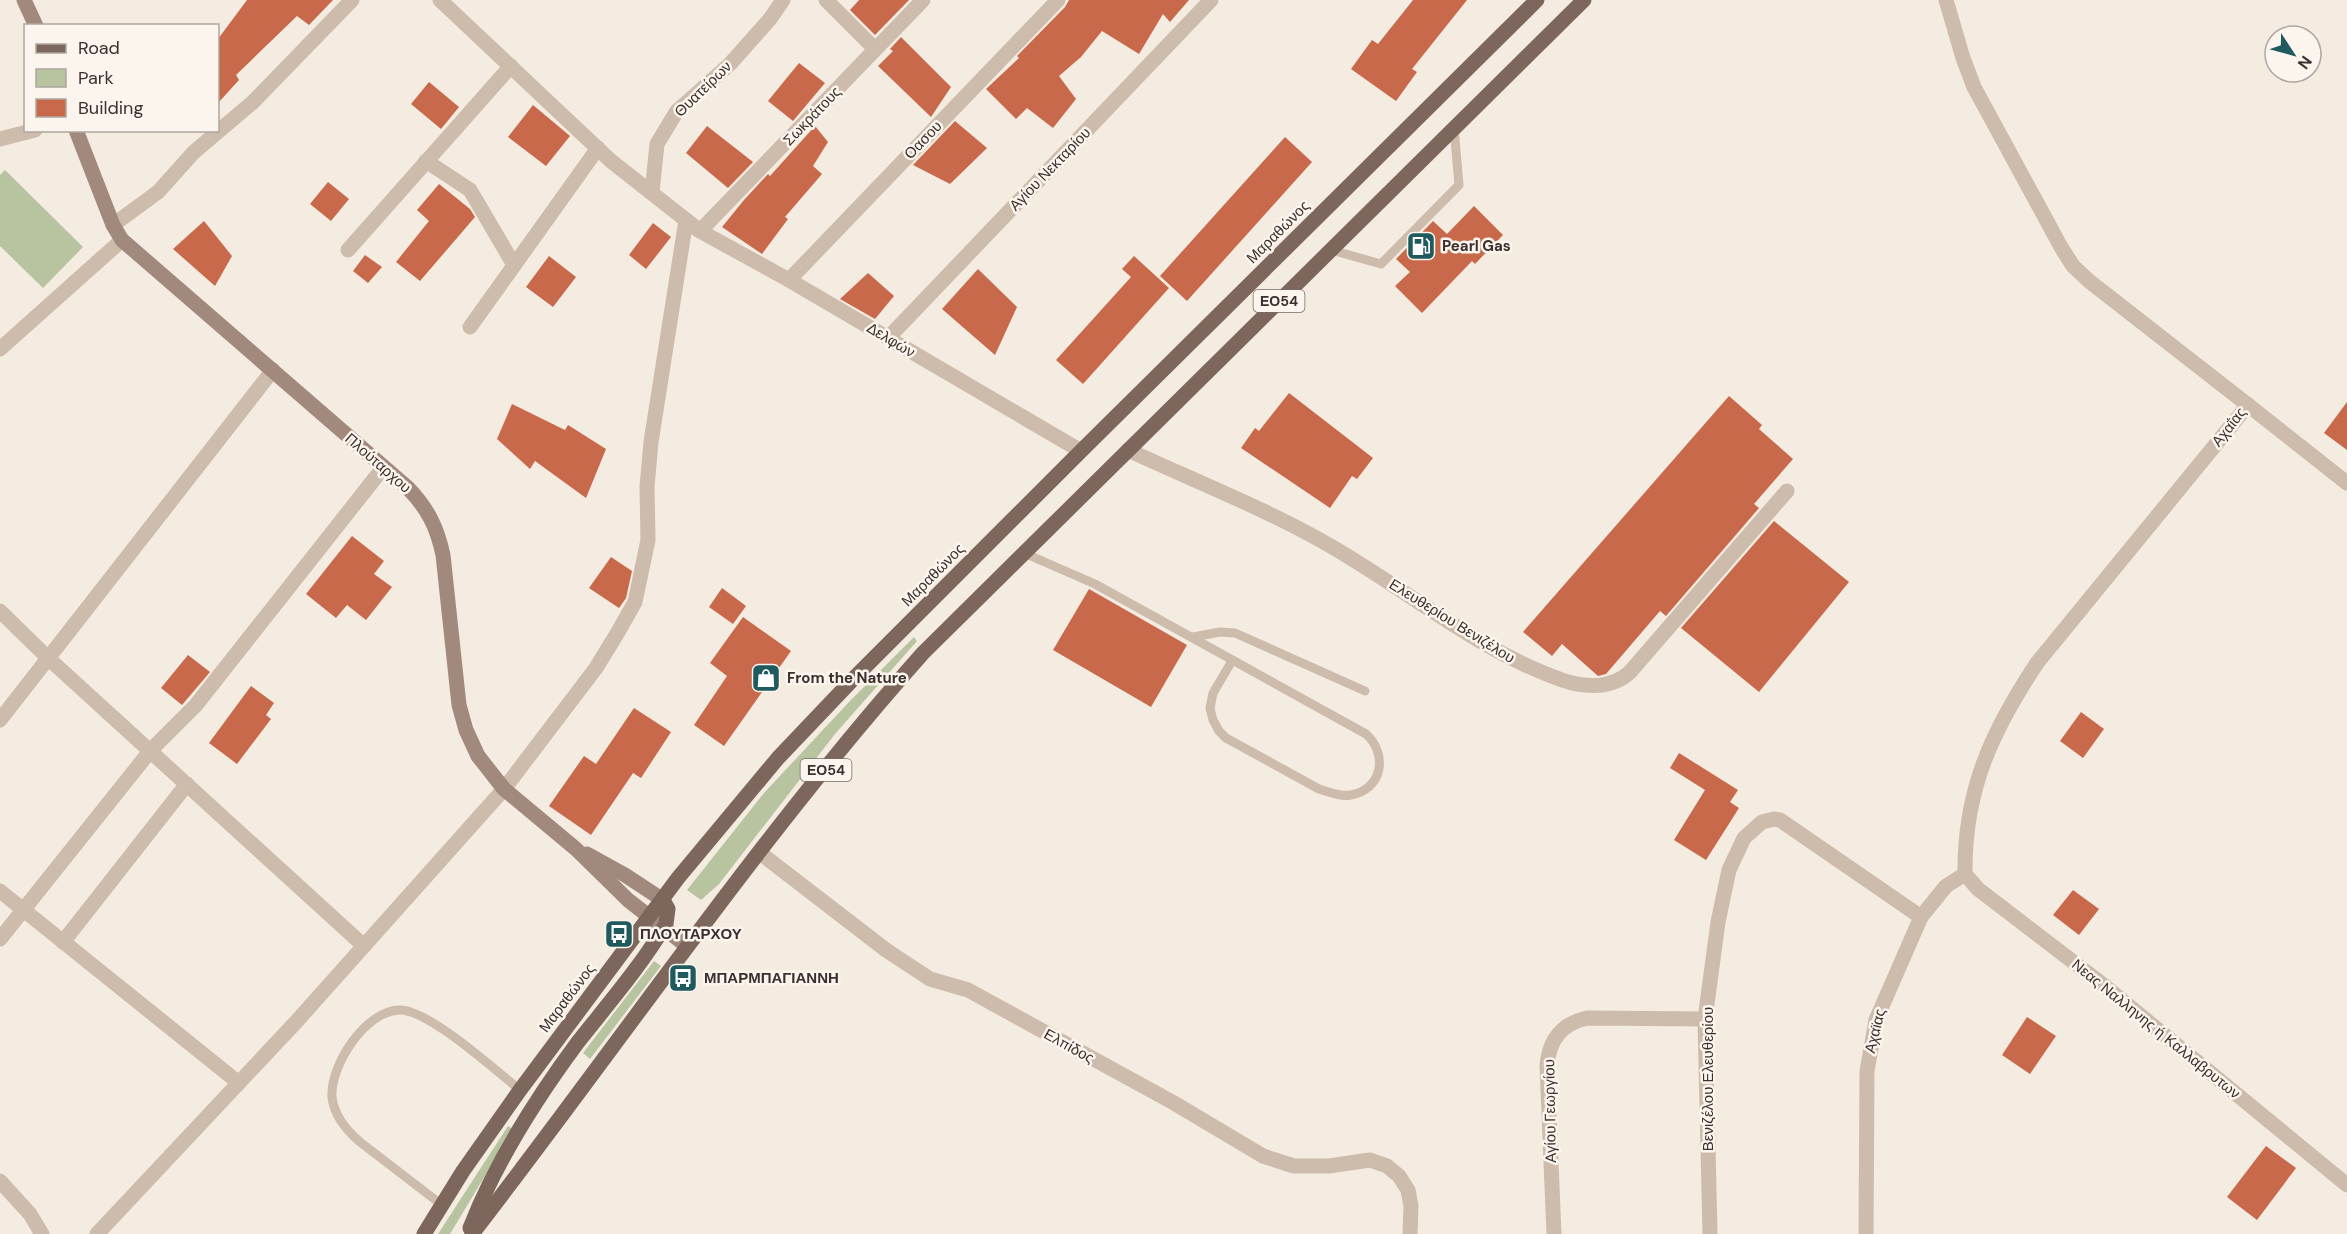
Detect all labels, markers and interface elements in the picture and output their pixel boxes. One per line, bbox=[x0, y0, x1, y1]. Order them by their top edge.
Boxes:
legend bbox=[24, 24, 219, 132]
north arrow bbox=[2263, 24, 2323, 84]
text: Road bbox=[78, 36, 120, 60]
text: N bbox=[2293, 52, 2317, 73]
street label: Θυατείρων bbox=[670, 57, 736, 121]
text: Park bbox=[78, 66, 114, 90]
street label: Σωκράτους bbox=[779, 82, 845, 150]
text: Building bbox=[78, 96, 143, 120]
street label: Οασου bbox=[900, 116, 946, 164]
street label: Αγίου Νεκταρίου bbox=[1005, 123, 1095, 215]
street label: Μαραθώνος bbox=[1242, 196, 1314, 268]
fuel station icon: Pearl Gas bbox=[1405, 230, 1437, 262]
place label: Pearl Gas bbox=[1442, 236, 1511, 256]
road number: ΕΟ54 bbox=[1254, 290, 1304, 312]
street label: Δελφών bbox=[863, 318, 919, 362]
street label: Αχαΐας bbox=[2207, 403, 2251, 451]
street label: Πλούταρχου bbox=[341, 429, 415, 497]
street label: Μαραθώνος bbox=[897, 539, 969, 611]
street label: Ελευθερίου Βενιζέλου bbox=[1385, 574, 1519, 668]
shop icon: From the Nature bbox=[750, 662, 782, 694]
place label: From the Nature bbox=[787, 668, 907, 688]
road number: ΕΟ54 bbox=[800, 759, 852, 781]
bus stop icon: ΠΛΟΥΤΑΡΧΟΥ bbox=[603, 918, 635, 950]
place label: ΠΛΟΥΤΑΡΧΟΥ bbox=[640, 924, 742, 944]
street label: Νεας Nαλληνης ή Καλλαβρυτων bbox=[2068, 955, 2244, 1103]
street label: Μαραθώνος bbox=[534, 959, 600, 1037]
bus stop icon: ΜΠΑΡΜΠΑΓΙΑΝΝΗ bbox=[667, 962, 699, 994]
place label: ΜΠΑΡΜΠΑΓΙΑΝΝΗ bbox=[704, 968, 839, 988]
street label: Βενιζέλου Ελευθερίου bbox=[1698, 1007, 1718, 1151]
street label: Αχαϊας bbox=[1860, 1007, 1890, 1055]
street label: Ελπίδος bbox=[1040, 1024, 1098, 1068]
street label: Αγίου Γεωργίου bbox=[1539, 1059, 1561, 1163]

